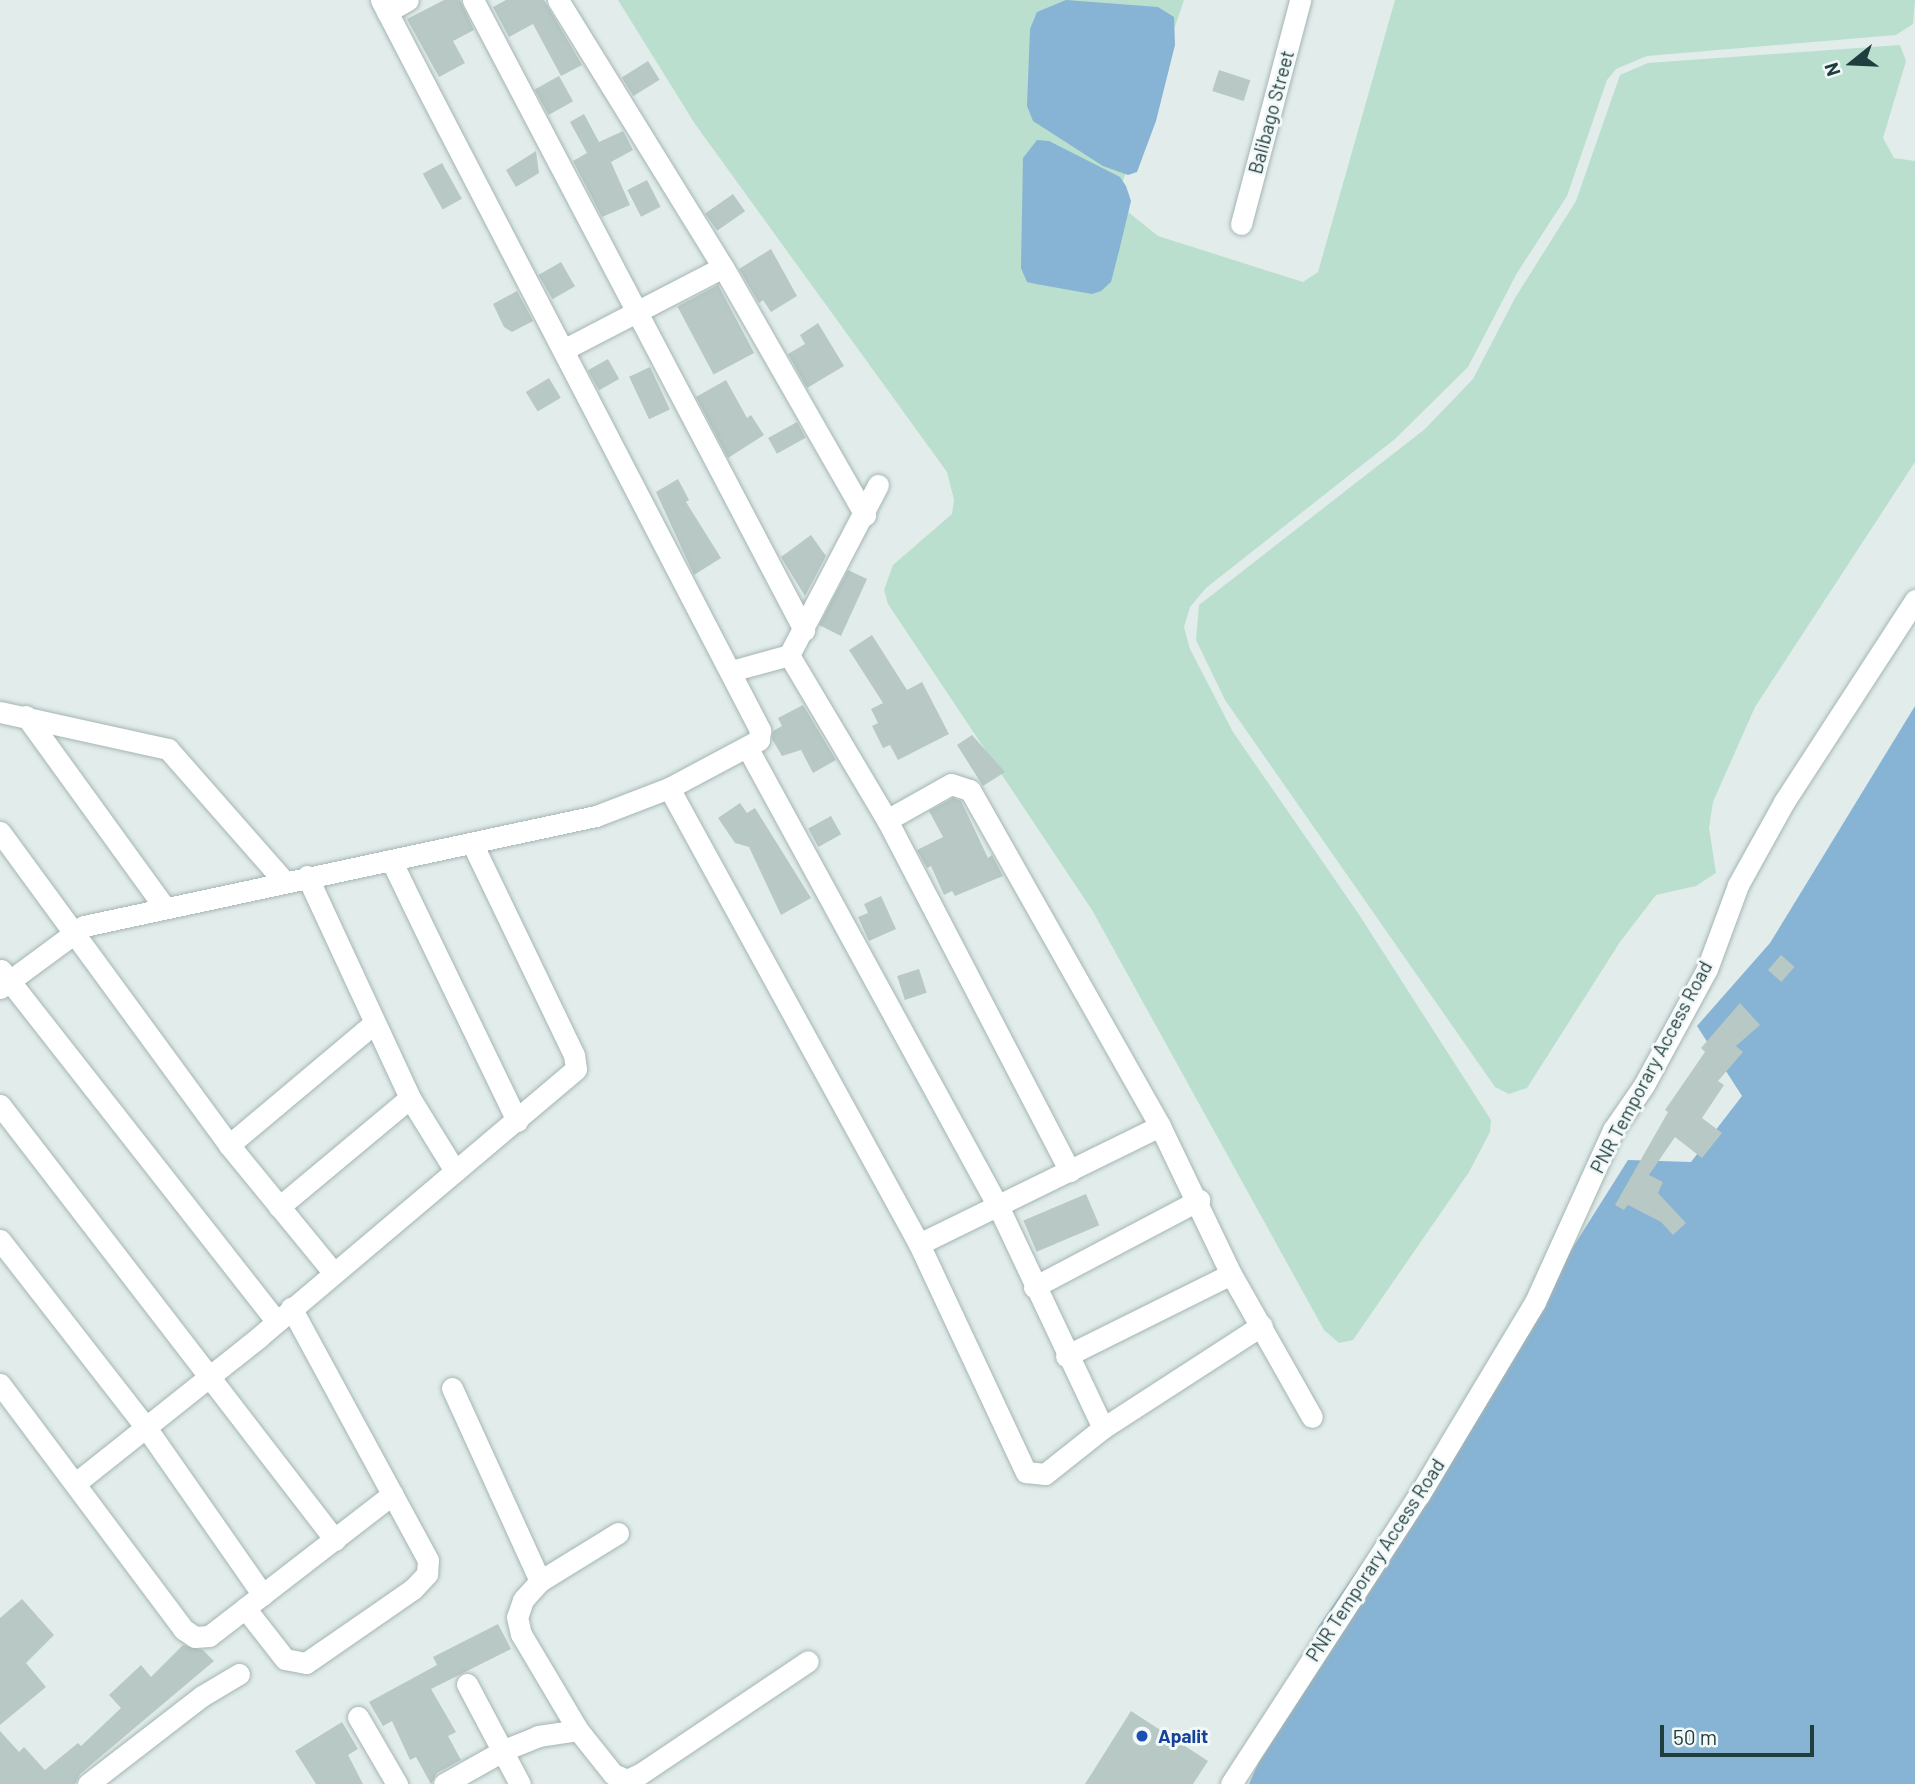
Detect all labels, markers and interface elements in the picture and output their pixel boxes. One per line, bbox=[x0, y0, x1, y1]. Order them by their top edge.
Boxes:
north arrow bbox=[1817, 28, 1887, 98]
street label: Balibago Street bbox=[1244, 48, 1298, 176]
text: N bbox=[1819, 60, 1844, 79]
street label: PNR Temporary Access Road bbox=[1585, 957, 1717, 1177]
street label: PNR Temporary Access Road bbox=[1301, 1454, 1449, 1666]
scale bar bbox=[1663, 1710, 1817, 1754]
text: 50 m bbox=[1673, 1724, 1717, 1749]
place label: Apalit bbox=[1158, 1725, 1208, 1747]
marker: Apalit bbox=[1132, 1726, 1152, 1746]

